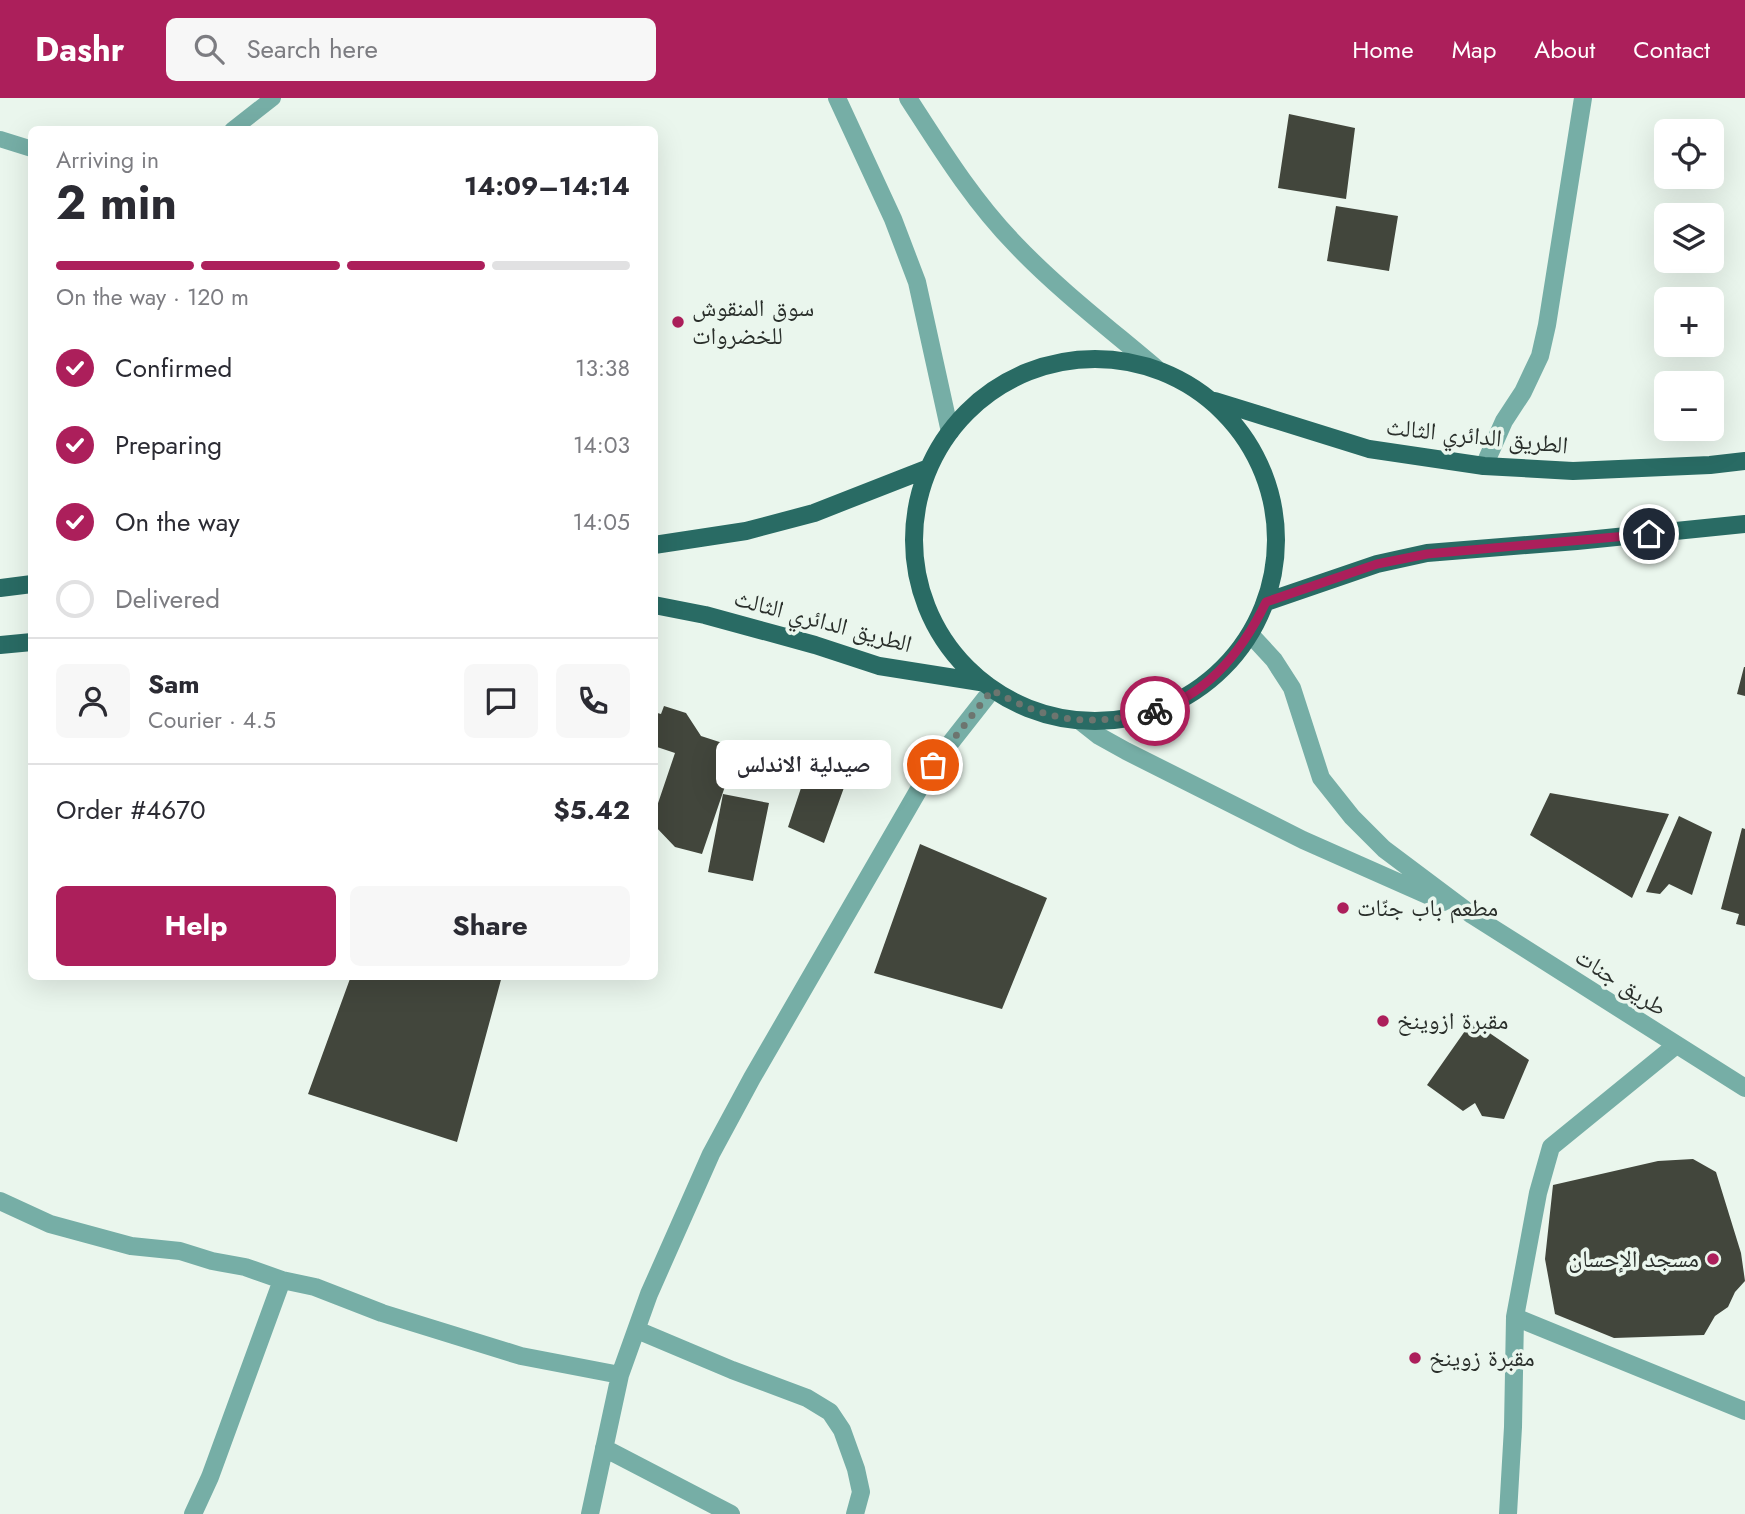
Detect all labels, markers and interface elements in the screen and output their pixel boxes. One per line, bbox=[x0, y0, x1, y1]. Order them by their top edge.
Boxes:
search box bbox=[166, 18, 656, 81]
text: Dashr bbox=[35, 26, 124, 73]
icon: search bbox=[190, 30, 228, 68]
text: Search here bbox=[246, 30, 378, 68]
text: Home bbox=[1352, 32, 1414, 67]
text: Map bbox=[1452, 32, 1496, 67]
text: About bbox=[1534, 32, 1595, 67]
text: Contact bbox=[1633, 32, 1710, 67]
map controls bbox=[1654, 119, 1724, 441]
button: locate bbox=[1654, 119, 1724, 189]
text: Arriving in bbox=[56, 143, 159, 177]
text: 14:09–14:14 bbox=[464, 167, 630, 205]
text: 2 min bbox=[56, 170, 177, 236]
button: layers bbox=[1654, 203, 1724, 273]
text: On the way · 120 m bbox=[56, 280, 249, 314]
button: + bbox=[1654, 287, 1724, 357]
place label: سوق المنقوش للخضروات bbox=[692, 290, 814, 353]
marker: سوق المنقوش للخضروات bbox=[670, 314, 686, 330]
icon: check bbox=[56, 349, 94, 387]
text: Confirmed bbox=[115, 349, 232, 387]
text: 13:38 bbox=[575, 351, 630, 385]
button: − bbox=[1654, 371, 1724, 441]
street label: الطريق الدائري الثالث bbox=[1384, 409, 1570, 465]
icon: check bbox=[56, 426, 94, 464]
text: Preparing bbox=[115, 426, 222, 464]
text: 14:03 bbox=[573, 428, 630, 462]
icon: check bbox=[56, 503, 94, 541]
text: On the way bbox=[115, 503, 240, 541]
pin bbox=[1619, 504, 1679, 564]
text: 14:05 bbox=[573, 505, 630, 539]
icon: home bbox=[1630, 515, 1668, 553]
text: Delivered bbox=[115, 580, 220, 618]
street label: الطريق الدائري الثالث bbox=[730, 580, 916, 663]
button: person bbox=[56, 664, 130, 738]
button: chat bbox=[464, 664, 538, 738]
button: phone bbox=[556, 664, 630, 738]
text: Sam bbox=[148, 665, 200, 703]
courier bbox=[1120, 676, 1190, 746]
icon: bike bbox=[1136, 692, 1174, 730]
text: Courier · 4.5 bbox=[148, 703, 276, 737]
pin bbox=[903, 735, 963, 795]
callout: صيدلية الاندلس bbox=[716, 740, 891, 790]
icon: bag bbox=[914, 746, 952, 784]
text: صيدلية الاندلس bbox=[736, 747, 871, 781]
text: Order #4670 bbox=[56, 791, 206, 829]
text: $5.42 bbox=[553, 791, 630, 829]
button: Help bbox=[56, 886, 336, 966]
button: Share bbox=[350, 886, 630, 966]
place label: مطعم باب جنّات bbox=[1357, 890, 1498, 925]
marker: مطعم باب جنّات bbox=[1335, 900, 1351, 916]
street label: طريق جنات bbox=[1568, 939, 1674, 1024]
place label: مقبرة ازوينخ bbox=[1397, 1003, 1508, 1038]
marker: مقبرة ازوينخ bbox=[1375, 1013, 1391, 1029]
place label: مسجد الإحسان bbox=[1568, 1241, 1699, 1276]
marker: مسجد الإحسان bbox=[1705, 1251, 1721, 1267]
place label: مقبرة زوينخ bbox=[1429, 1340, 1535, 1375]
marker: مقبرة زوينخ bbox=[1407, 1350, 1423, 1366]

